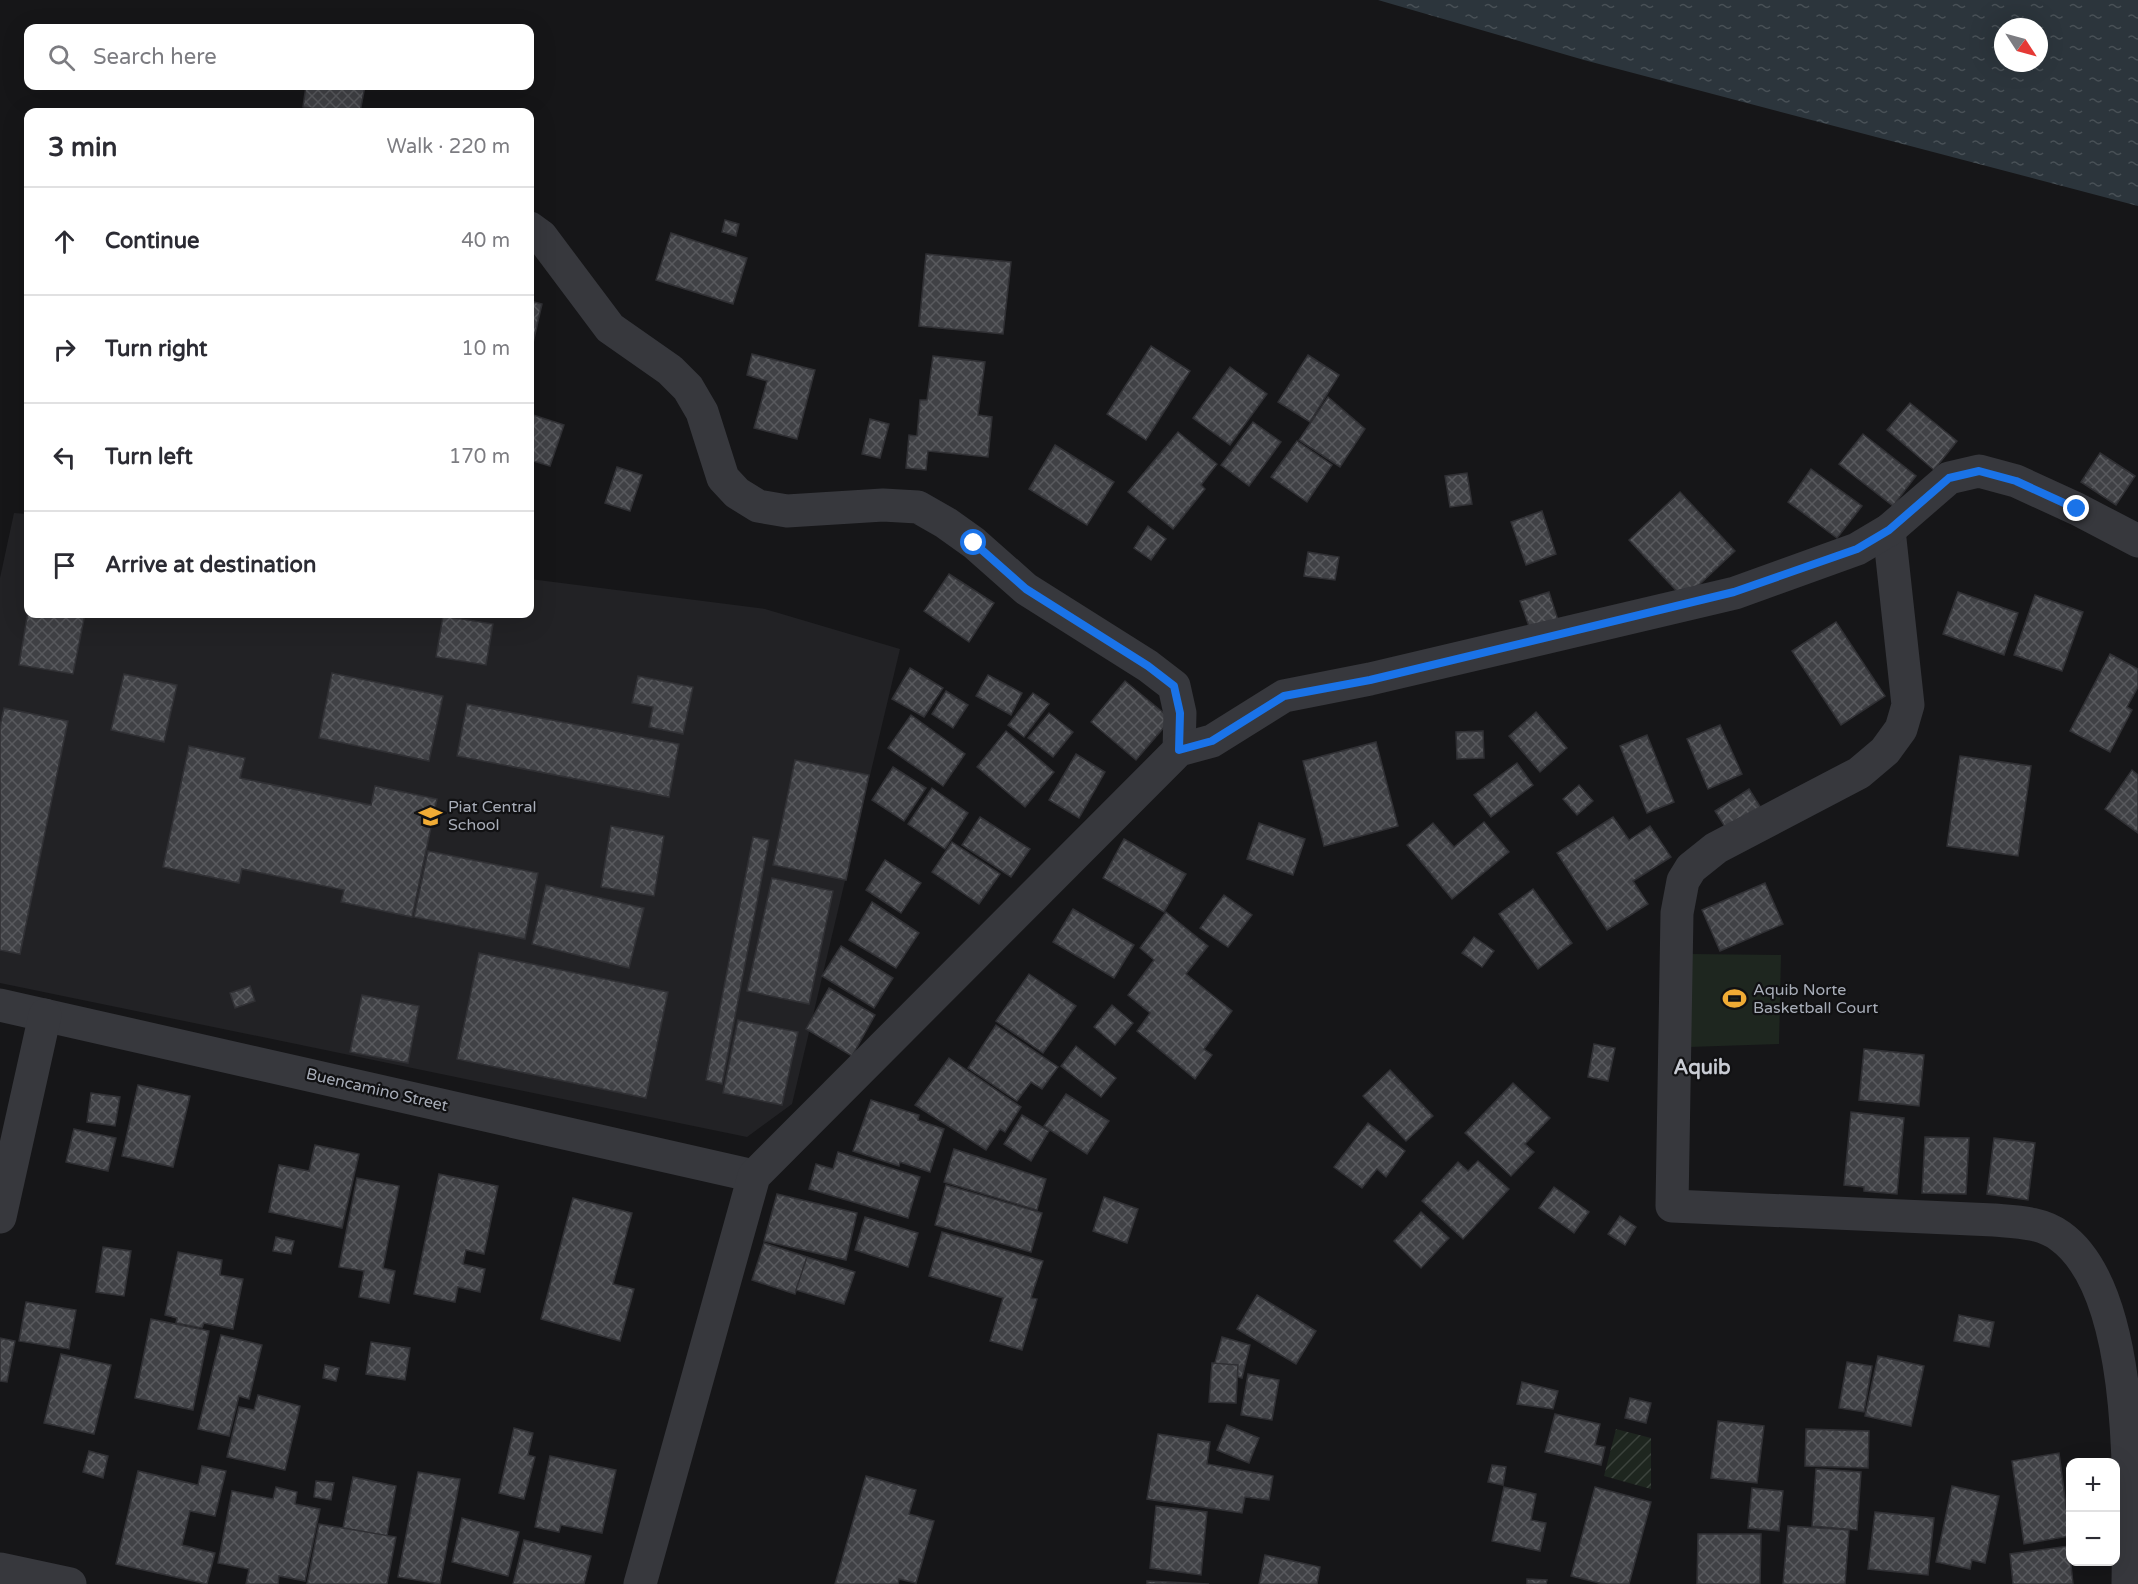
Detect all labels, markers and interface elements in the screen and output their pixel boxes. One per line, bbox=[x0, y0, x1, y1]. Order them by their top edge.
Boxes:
north arrow bbox=[1994, 18, 2048, 72]
search box bbox=[24, 24, 534, 90]
icon: search bbox=[45, 41, 78, 74]
text: Search here bbox=[93, 44, 217, 70]
text: 3 min bbox=[48, 132, 117, 163]
text: Walk · 220 m bbox=[387, 135, 510, 159]
icon: ahead bbox=[48, 225, 81, 258]
text: Continue bbox=[105, 228, 200, 254]
text: 40 m bbox=[461, 229, 510, 253]
icon: right bbox=[48, 333, 81, 366]
text: Turn right bbox=[105, 336, 207, 362]
text: 10 m bbox=[461, 337, 510, 361]
icon: left bbox=[48, 441, 81, 474]
text: Turn left bbox=[105, 444, 193, 470]
text: 170 m bbox=[449, 445, 510, 469]
route end bbox=[2063, 495, 2089, 521]
route start bbox=[960, 529, 986, 555]
icon: arrive bbox=[48, 549, 81, 582]
text: Arrive at destination bbox=[105, 552, 316, 578]
place label: Piat Central School bbox=[448, 797, 536, 835]
school or university icon: Piat Central School bbox=[417, 803, 443, 829]
place label: Aquib Norte Basketball Court bbox=[1753, 980, 1878, 1018]
sports icon: Aquib Norte Basketball Court bbox=[1722, 986, 1748, 1012]
district label: Aquib bbox=[1673, 1056, 1731, 1080]
street label: Buencamino Street bbox=[304, 1064, 450, 1116]
map controls bbox=[2066, 1458, 2120, 1566]
button: + bbox=[2066, 1458, 2120, 1512]
button: − bbox=[2066, 1512, 2120, 1566]

